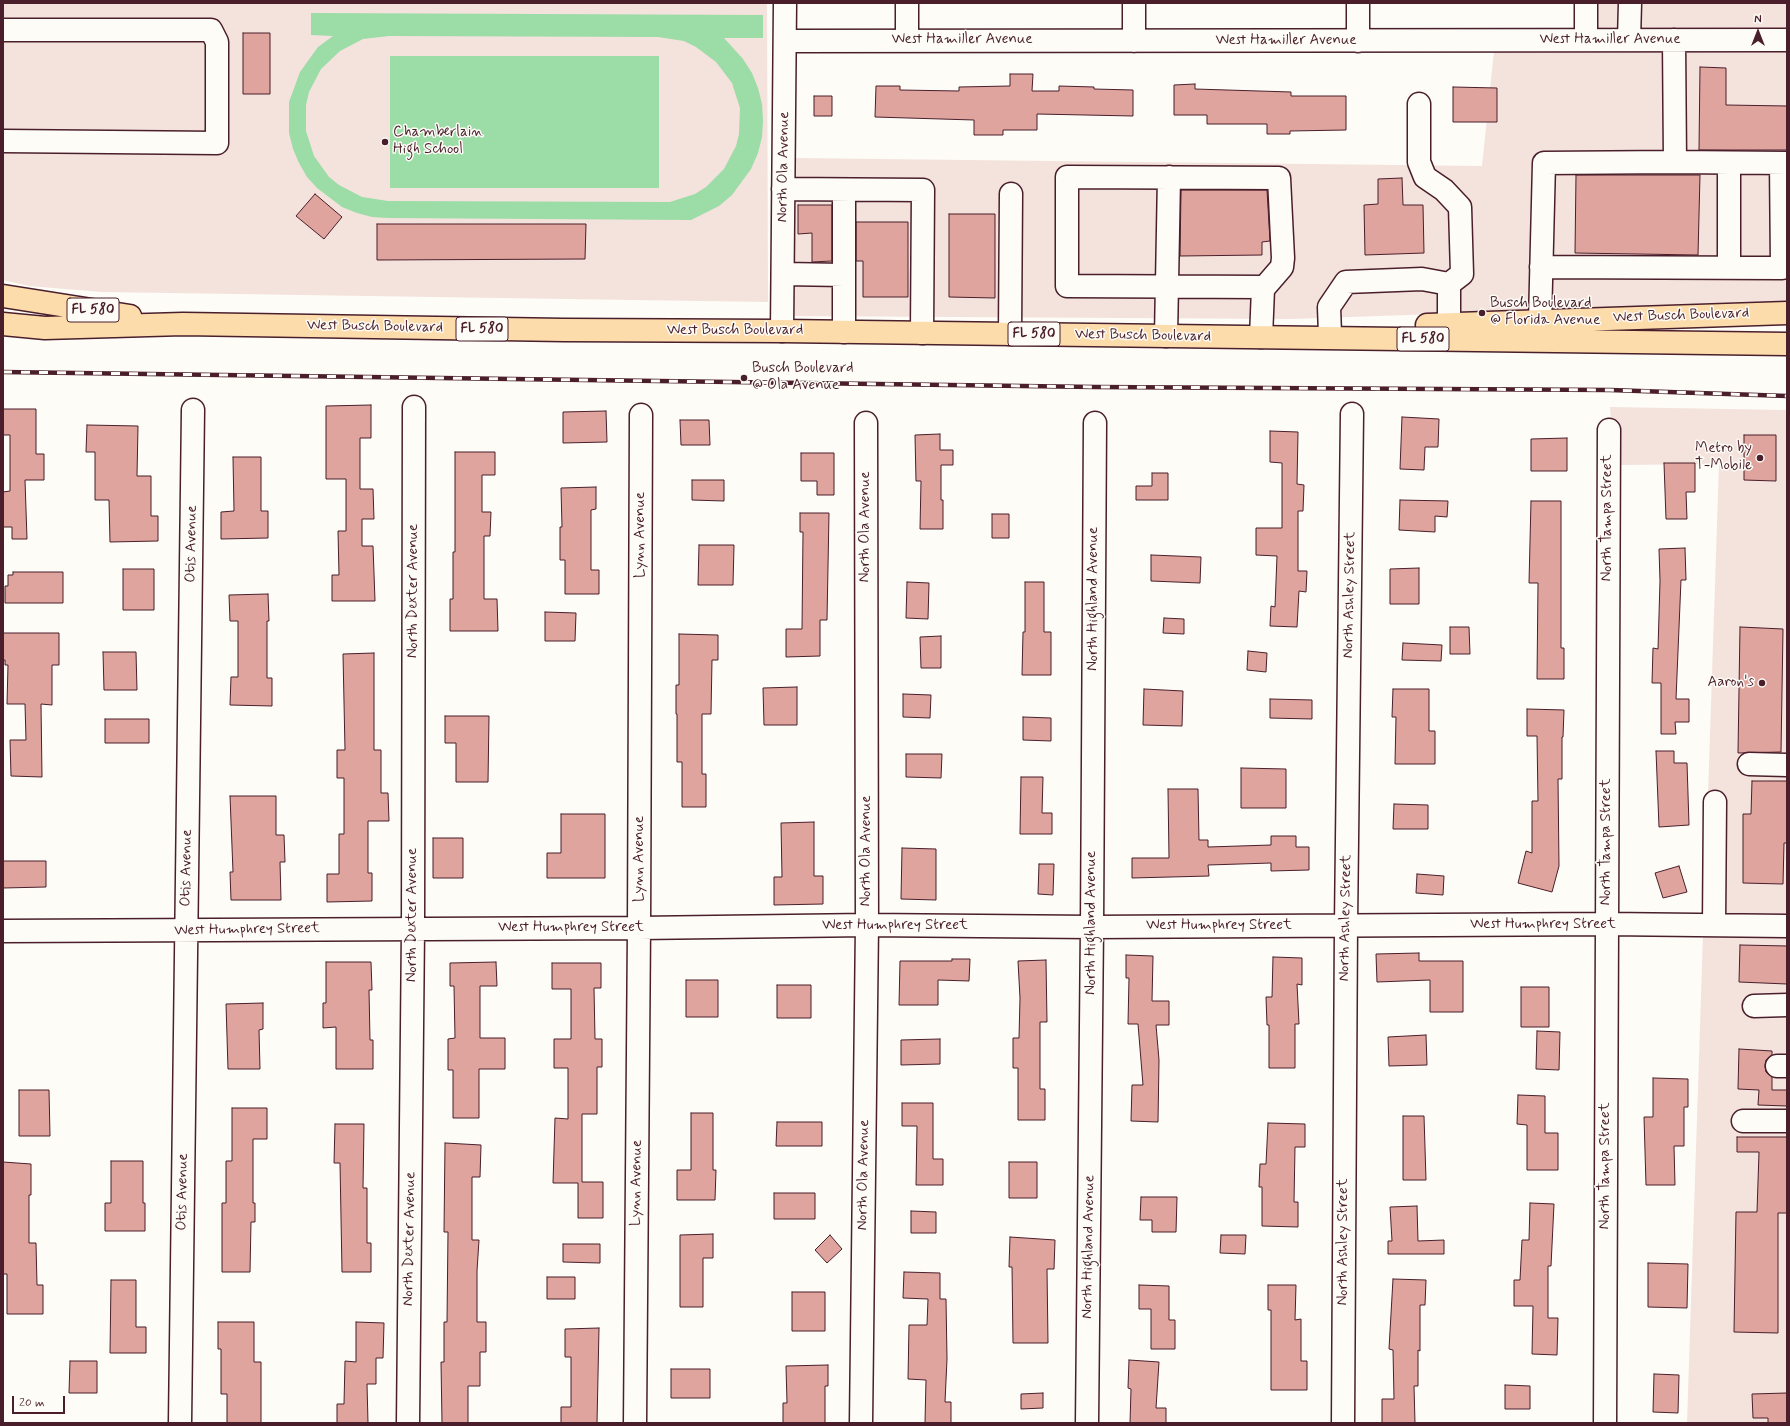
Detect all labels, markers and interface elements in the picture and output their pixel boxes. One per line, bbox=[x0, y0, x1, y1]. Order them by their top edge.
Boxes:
north arrow bbox=[1738, 12, 1778, 52]
text: N bbox=[1754, 13, 1762, 27]
street label: West Hamiller Avenue bbox=[891, 31, 1033, 49]
street label: West Hamiller Avenue bbox=[1539, 31, 1681, 49]
street label: West Hamiller Avenue bbox=[1215, 32, 1357, 50]
street label: North Ola Avenue bbox=[774, 111, 794, 223]
place label: Chamberlain High School bbox=[393, 124, 483, 159]
marker: Chamberlain High School bbox=[380, 137, 390, 147]
place label: Busch Boulevard @ Florida Avenue bbox=[1490, 295, 1600, 330]
road number: FL 580 bbox=[67, 298, 119, 322]
street label: West Busch Boulevard bbox=[1613, 305, 1749, 327]
marker: Busch Boulevard @ Florida Avenue bbox=[1477, 308, 1487, 318]
street label: West Busch Boulevard bbox=[307, 317, 443, 337]
road number: FL 580 bbox=[456, 317, 508, 341]
street label: West Busch Boulevard bbox=[667, 322, 803, 340]
road number: FL 580 bbox=[1008, 322, 1060, 346]
street label: West Busch Boulevard bbox=[1075, 326, 1211, 346]
road number: FL 580 bbox=[1397, 327, 1449, 351]
place label: Busch Boulevard @ Ola Avenue bbox=[752, 360, 854, 395]
marker: Busch Boulevard @ Ola Avenue bbox=[739, 373, 749, 383]
place label: Metro by T-Mobile bbox=[1695, 440, 1752, 475]
marker: Metro by T-Mobile bbox=[1755, 453, 1765, 463]
street label: North Tampa Street bbox=[1599, 454, 1617, 582]
street label: North Ola Avenue bbox=[857, 471, 875, 583]
street label: Lynn Avenue bbox=[632, 492, 650, 578]
street label: Otis Avenue bbox=[182, 505, 202, 583]
street label: North Dexter Avenue bbox=[405, 524, 423, 658]
street label: North Highland Avenue bbox=[1085, 527, 1103, 671]
street label: North Ashley Street bbox=[1340, 531, 1360, 659]
place label: Aaron's bbox=[1707, 674, 1754, 692]
marker: Aaron's bbox=[1757, 678, 1767, 688]
street label: North Tampa Street bbox=[1598, 778, 1616, 906]
street label: North Ola Avenue bbox=[858, 795, 876, 907]
street label: Lynn Avenue bbox=[631, 816, 649, 902]
street label: Otis Avenue bbox=[177, 829, 197, 907]
street label: North Dexter Avenue bbox=[404, 848, 422, 982]
street label: North Highland Avenue bbox=[1083, 851, 1101, 995]
street label: North Ashley Street bbox=[1336, 854, 1356, 982]
street label: West Humphrey Street bbox=[1470, 916, 1616, 934]
street label: West Humphrey Street bbox=[822, 917, 968, 935]
street label: West Humphrey Street bbox=[1146, 917, 1292, 935]
street label: West Humphrey Street bbox=[498, 919, 644, 937]
street label: West Humphrey Street bbox=[174, 920, 320, 940]
street label: North Tampa Street bbox=[1597, 1102, 1615, 1230]
street label: North Ola Avenue bbox=[854, 1119, 874, 1231]
street label: Lynn Avenue bbox=[627, 1140, 647, 1226]
street label: Otis Avenue bbox=[173, 1153, 193, 1231]
street label: North Dexter Avenue bbox=[400, 1172, 420, 1306]
street label: North Highland Avenue bbox=[1079, 1175, 1099, 1319]
street label: North Ashley Street bbox=[1335, 1179, 1353, 1305]
scale bar bbox=[14, 1388, 67, 1414]
text: 20 m bbox=[19, 1395, 45, 1411]

